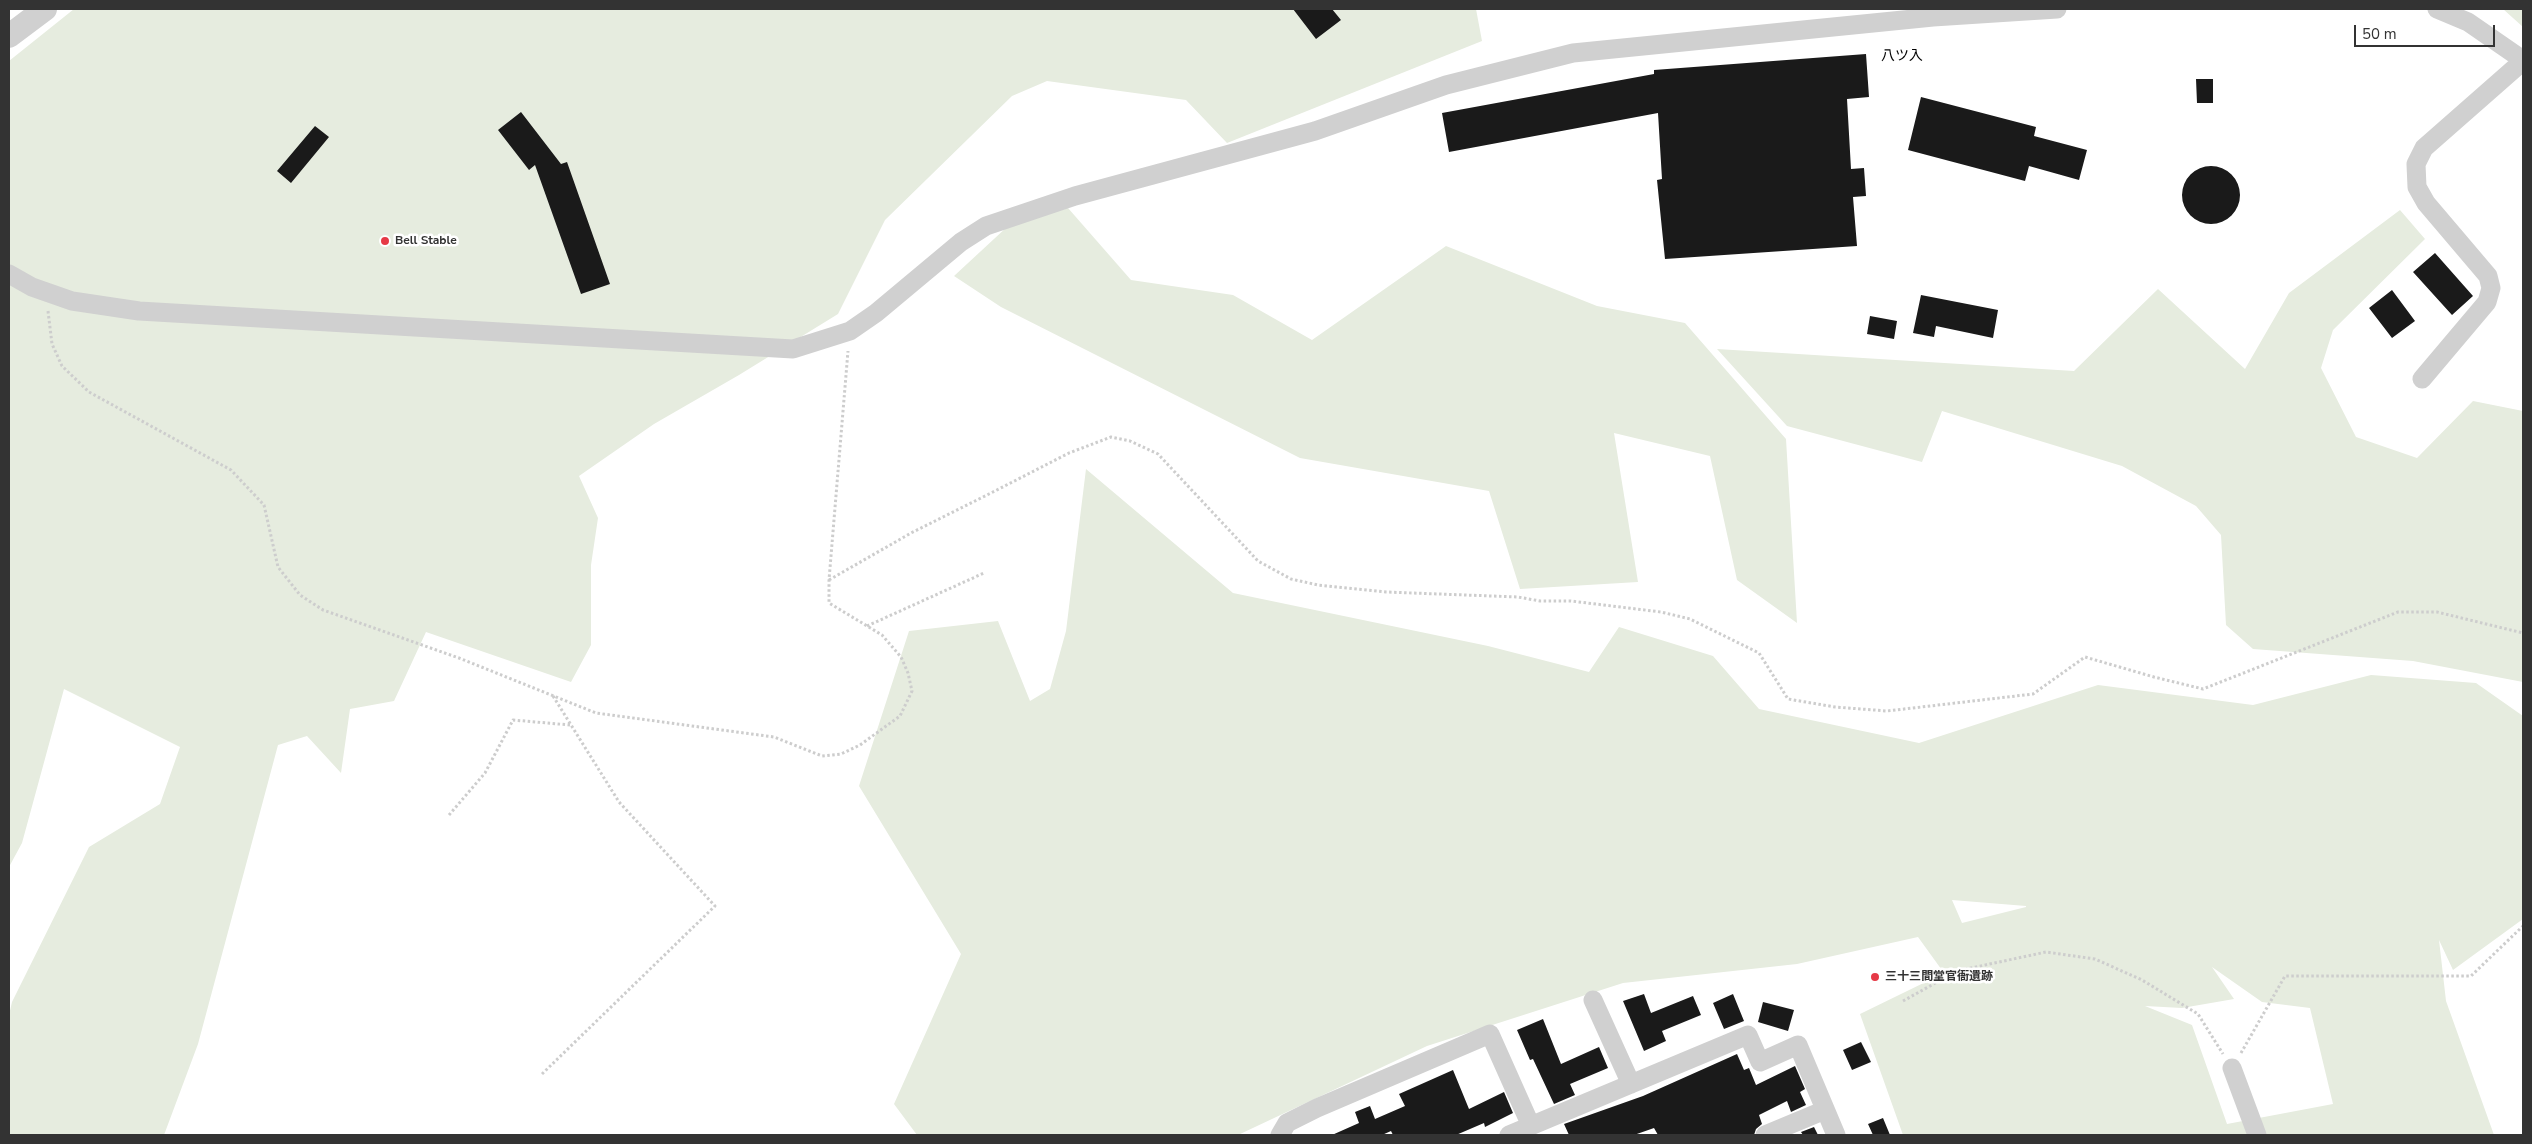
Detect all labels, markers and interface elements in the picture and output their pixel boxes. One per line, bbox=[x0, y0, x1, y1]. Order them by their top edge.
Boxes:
scale bar bbox=[2357, 15, 2498, 47]
text: 50 m bbox=[2362, 24, 2397, 44]
district label: 八ツ入 bbox=[1881, 49, 1923, 65]
place label: Bell Stable bbox=[395, 234, 457, 248]
marker: Bell Stable bbox=[379, 235, 391, 247]
place label: 三十三間堂官衙遺跡 bbox=[1885, 970, 1993, 984]
marker: 三十三間堂官衙遺跡 bbox=[1869, 971, 1881, 983]

